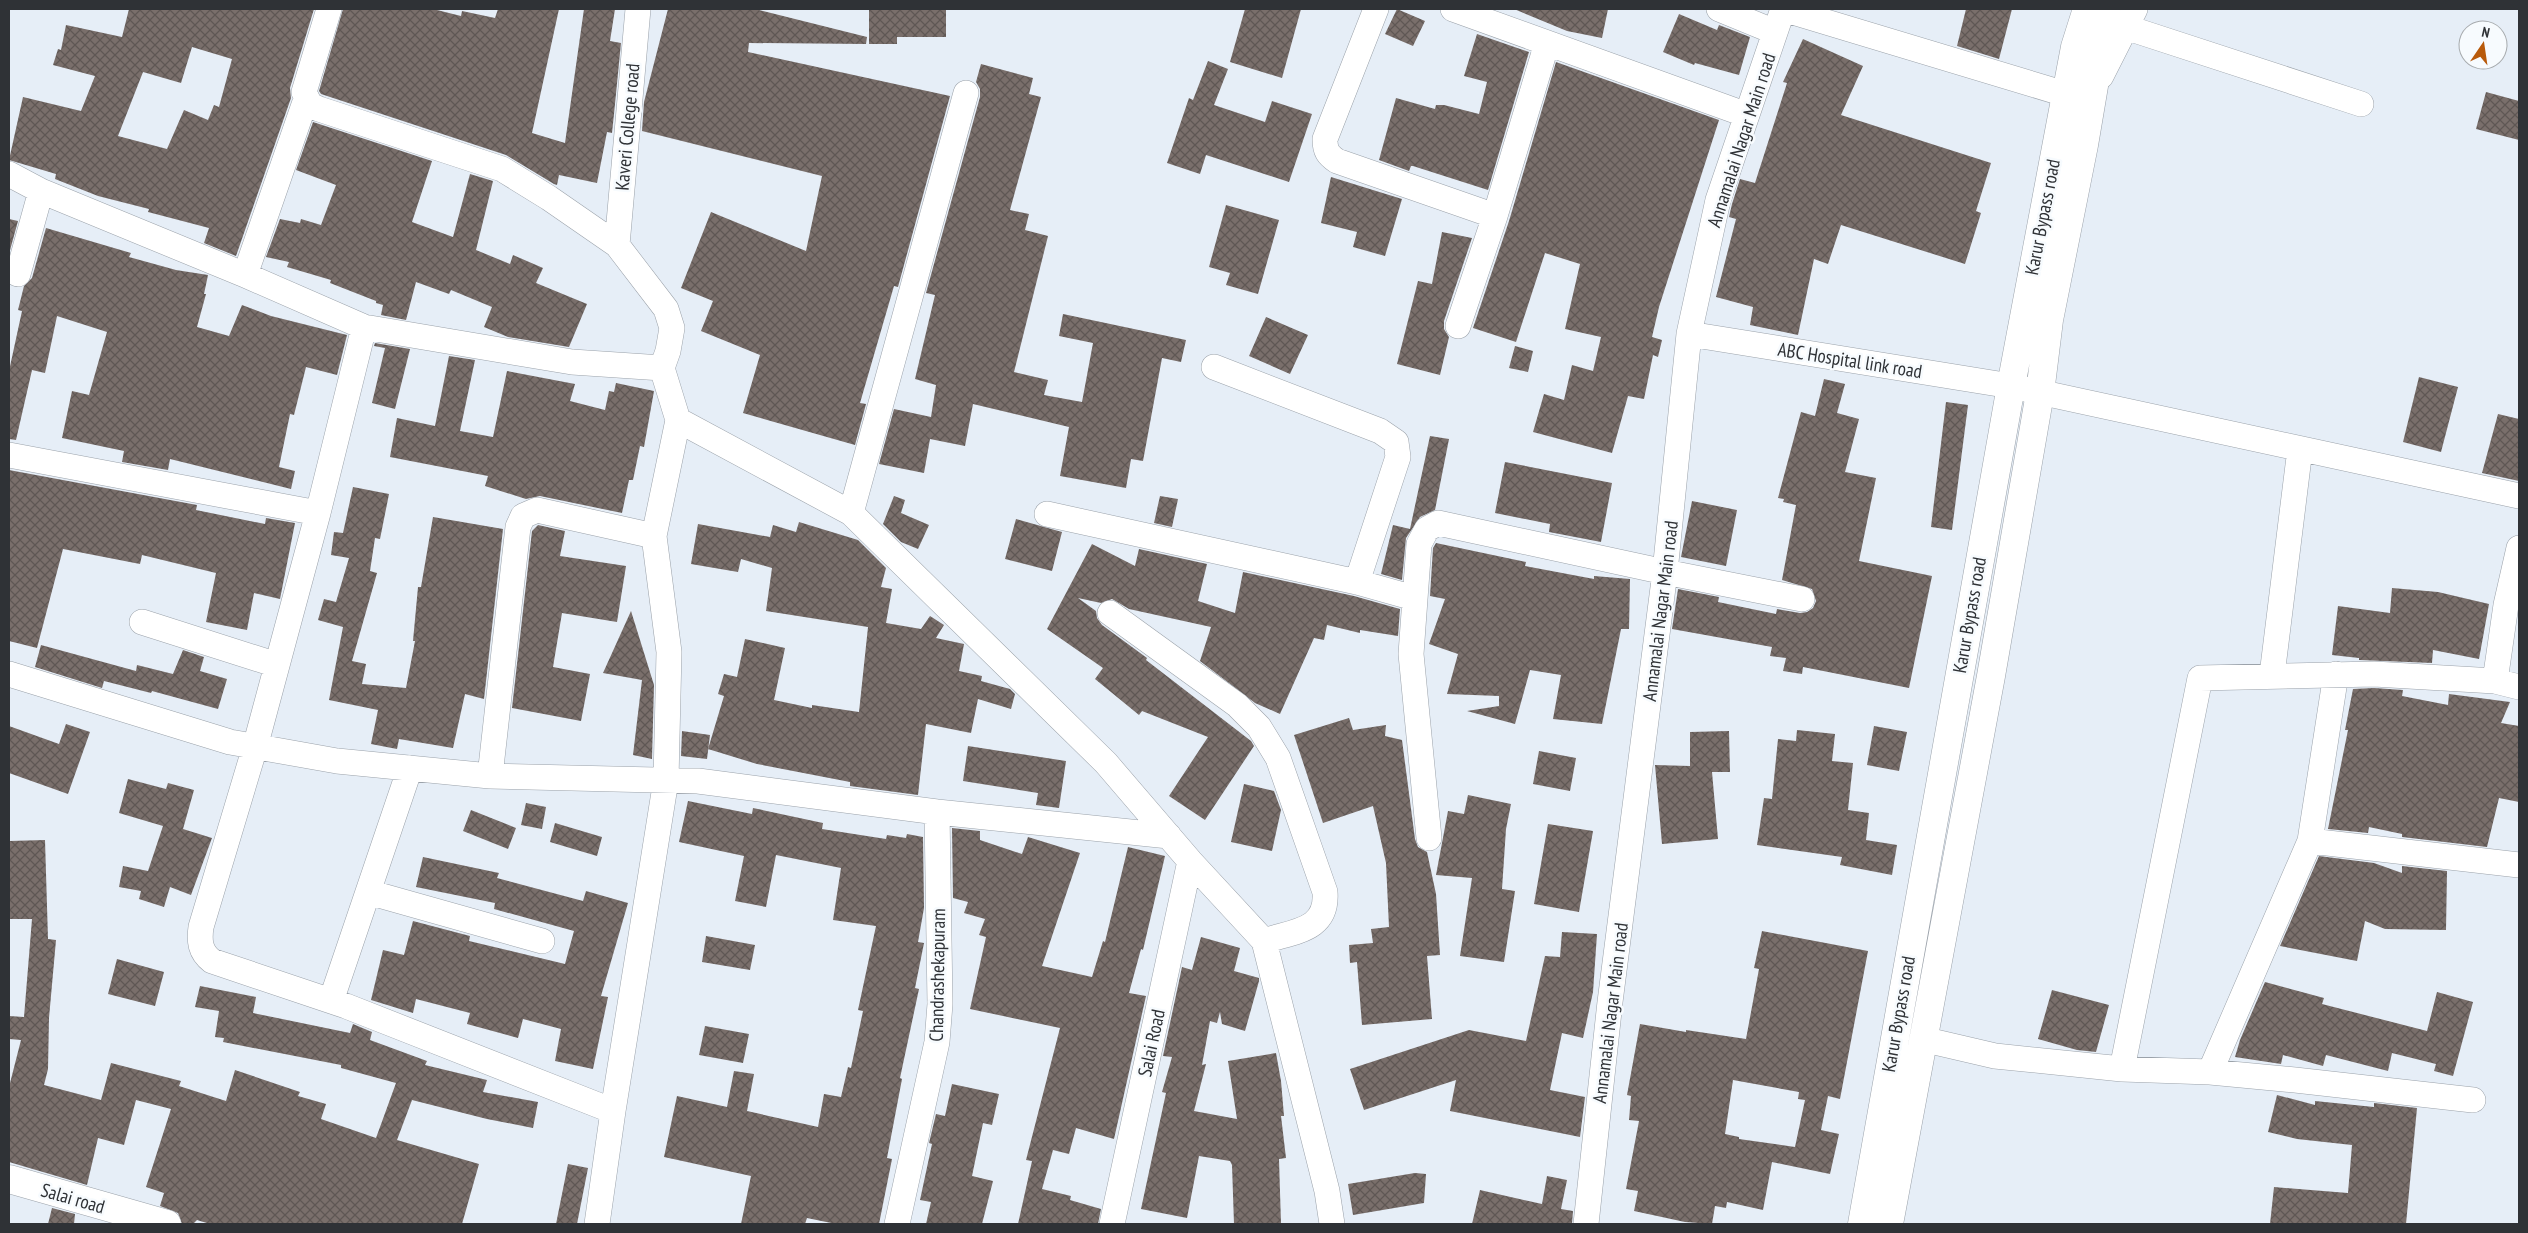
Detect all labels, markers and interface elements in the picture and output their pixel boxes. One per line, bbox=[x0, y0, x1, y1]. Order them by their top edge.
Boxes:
north arrow bbox=[2458, 20, 2508, 70]
text: N bbox=[2480, 23, 2492, 42]
street label: Annamalai Nagar Main road bbox=[1702, 50, 1780, 230]
street label: Kaveri College road bbox=[609, 62, 645, 192]
street label: Karur Bypass road bbox=[2019, 157, 2065, 277]
street label: ABC Hospital link road bbox=[1776, 337, 1924, 383]
street label: Annamalai Nagar Main road bbox=[1637, 519, 1683, 703]
street label: Karur Bypass road bbox=[1947, 555, 1991, 675]
street label: Chandrashekapuram bbox=[924, 908, 950, 1042]
street label: Annamalai Nagar Main road bbox=[1587, 921, 1633, 1105]
street label: Karur Bypass road bbox=[1876, 954, 1920, 1074]
street label: Salai Road bbox=[1132, 1007, 1170, 1079]
street label: Salai road bbox=[38, 1177, 108, 1219]

